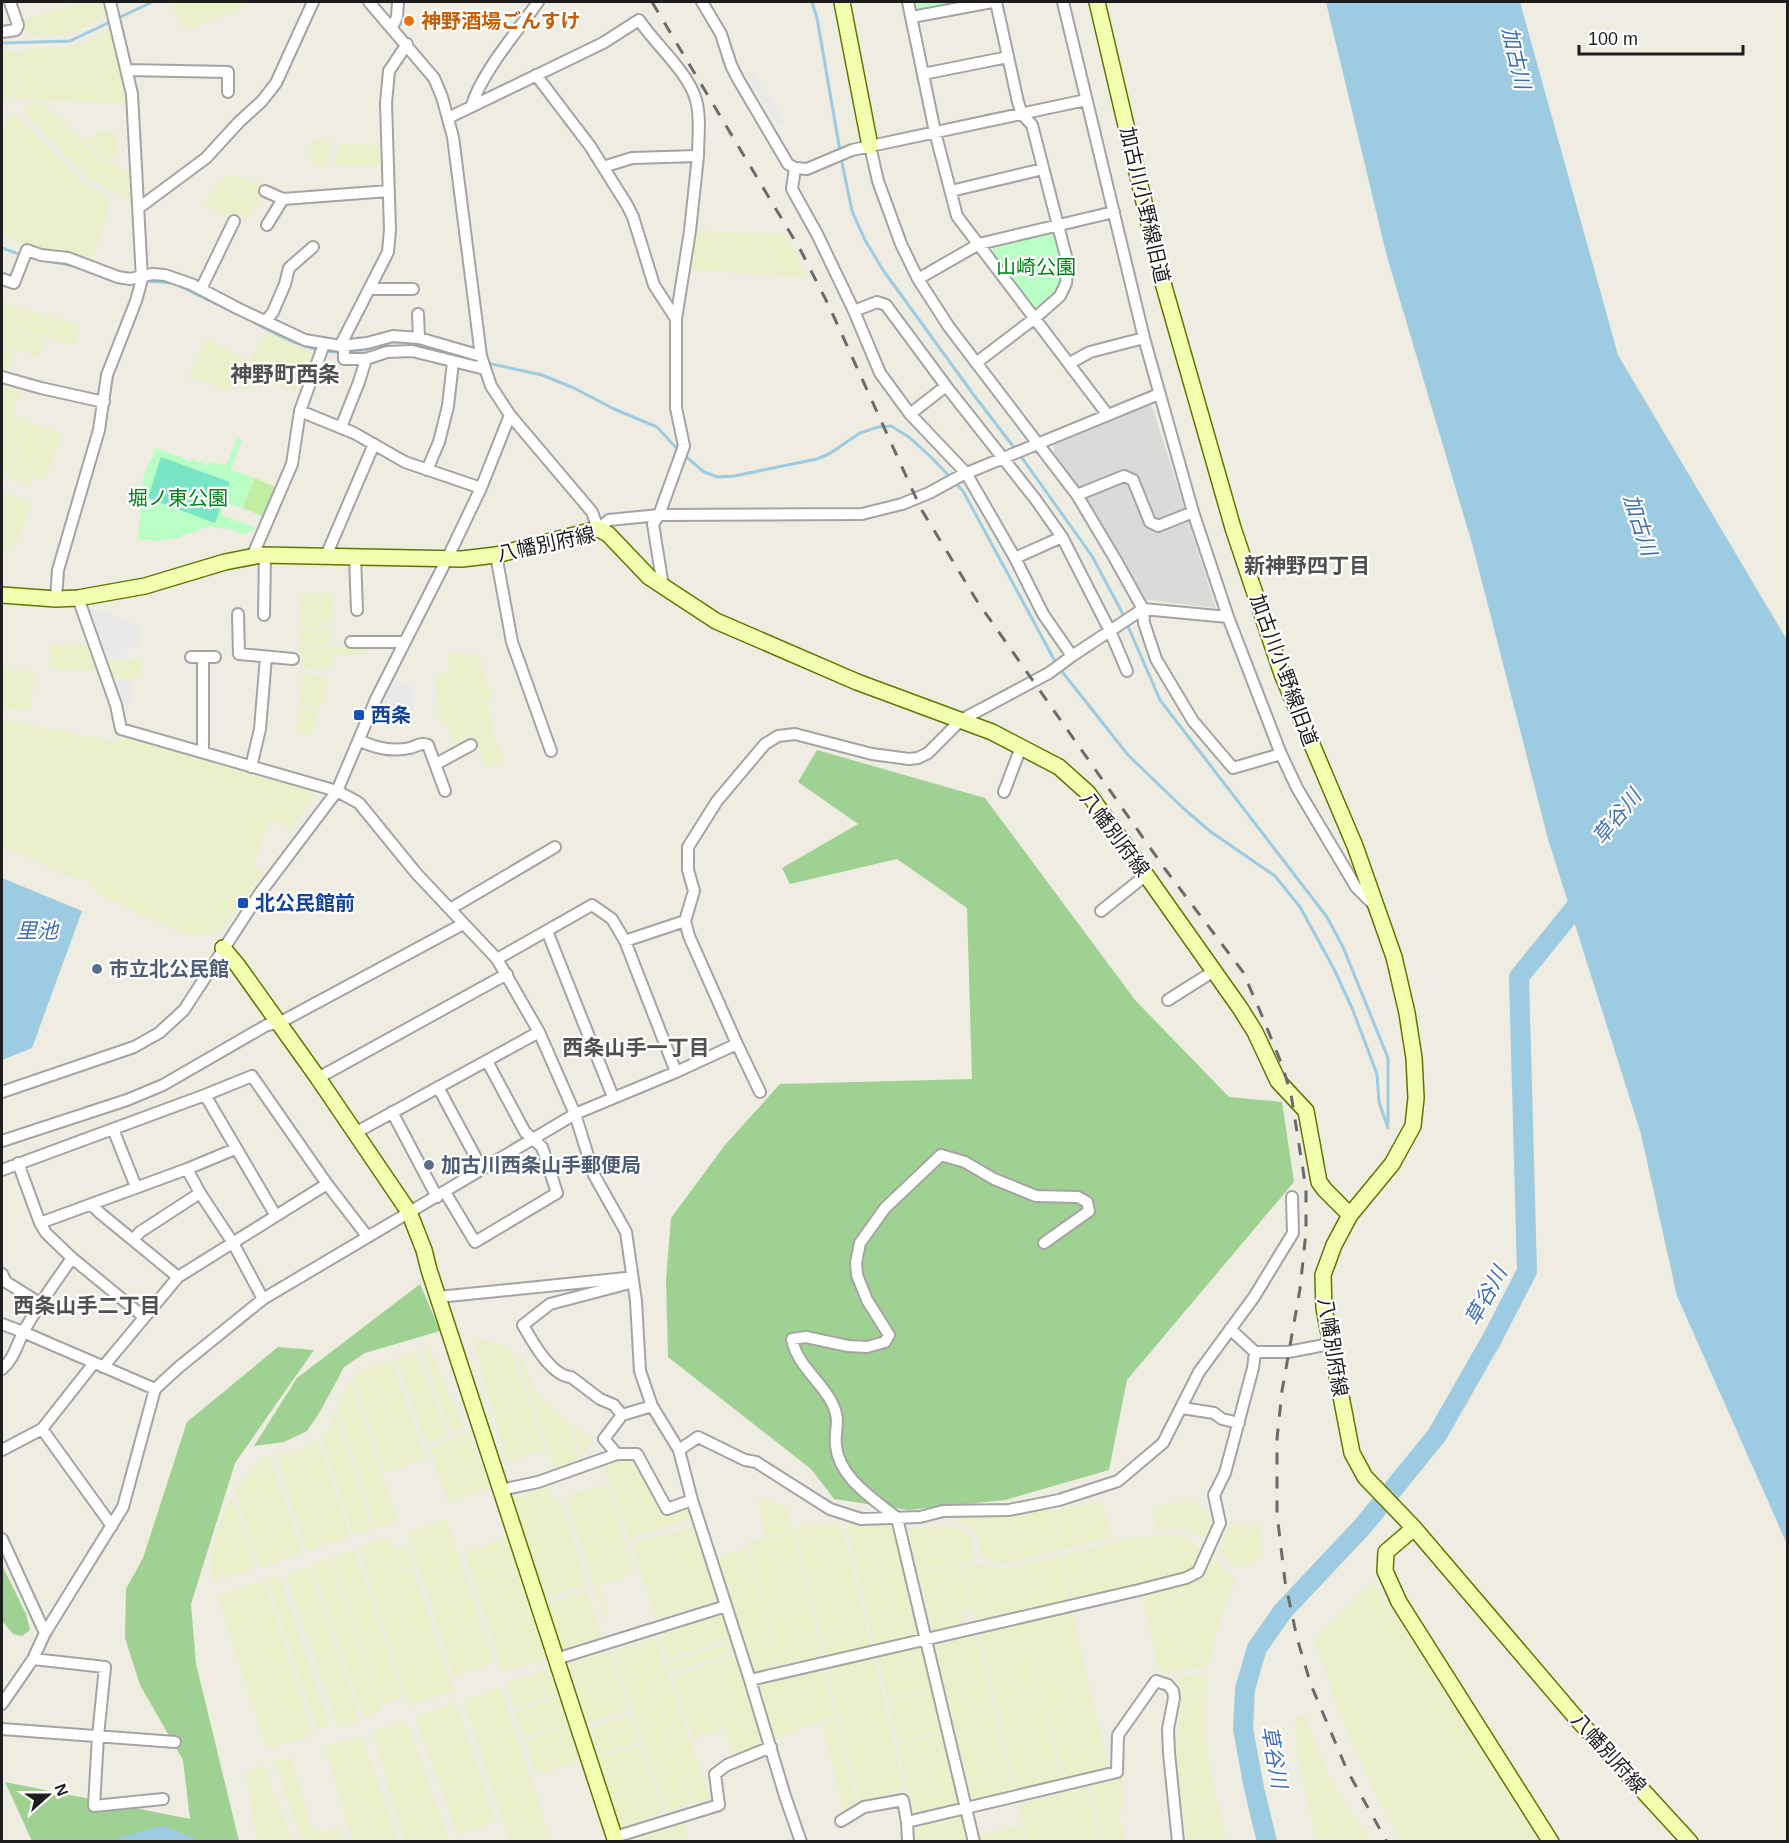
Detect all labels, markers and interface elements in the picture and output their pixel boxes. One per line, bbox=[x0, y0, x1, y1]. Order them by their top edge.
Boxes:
place label: 神野酒場ごんすけ bbox=[421, 10, 581, 32]
marker: 神野酒場ごんすけ bbox=[402, 14, 416, 28]
scale bar bbox=[1579, 18, 1742, 56]
water label: 加古川 bbox=[1498, 25, 1535, 93]
text: 100 m bbox=[1588, 29, 1638, 49]
street label: 加古川小野線旧道 bbox=[1116, 125, 1174, 285]
park label: 山崎公園 bbox=[996, 256, 1076, 278]
district label: 神野町西条 bbox=[230, 362, 340, 387]
park label: 堀ノ東公園 bbox=[128, 487, 228, 509]
water label: 加古川 bbox=[1620, 491, 1662, 560]
street label: 八幡別府線 bbox=[495, 523, 597, 565]
district label: 新神野四丁目 bbox=[1244, 554, 1370, 577]
street label: 加古川小野線旧道 bbox=[1246, 591, 1322, 749]
place label: 西条 bbox=[371, 704, 411, 726]
marker: 西条 bbox=[352, 708, 366, 722]
water label: 草谷川 bbox=[1588, 783, 1647, 848]
street label: 八幡別府線 bbox=[1076, 787, 1154, 881]
place label: 北公民館前 bbox=[255, 892, 355, 914]
marker: 北公民館前 bbox=[236, 896, 250, 910]
water label: 里池 bbox=[16, 919, 60, 942]
place label: 市立北公民館 bbox=[109, 958, 229, 980]
marker: 市立北公民館 bbox=[90, 962, 104, 976]
district label: 西条山手一丁目 bbox=[563, 1036, 710, 1059]
place label: 加古川西条山手郵便局 bbox=[441, 1154, 641, 1176]
marker: 加古川西条山手郵便局 bbox=[422, 1158, 436, 1172]
water label: 草谷川 bbox=[1460, 1261, 1512, 1329]
district label: 西条山手二丁目 bbox=[14, 1294, 161, 1317]
street label: 八幡別府線 bbox=[1314, 1296, 1352, 1398]
street label: 八幡別府線 bbox=[1567, 1708, 1651, 1798]
water label: 草谷川 bbox=[1258, 1724, 1292, 1792]
north arrow bbox=[18, 1765, 78, 1825]
text: N bbox=[52, 1781, 72, 1798]

